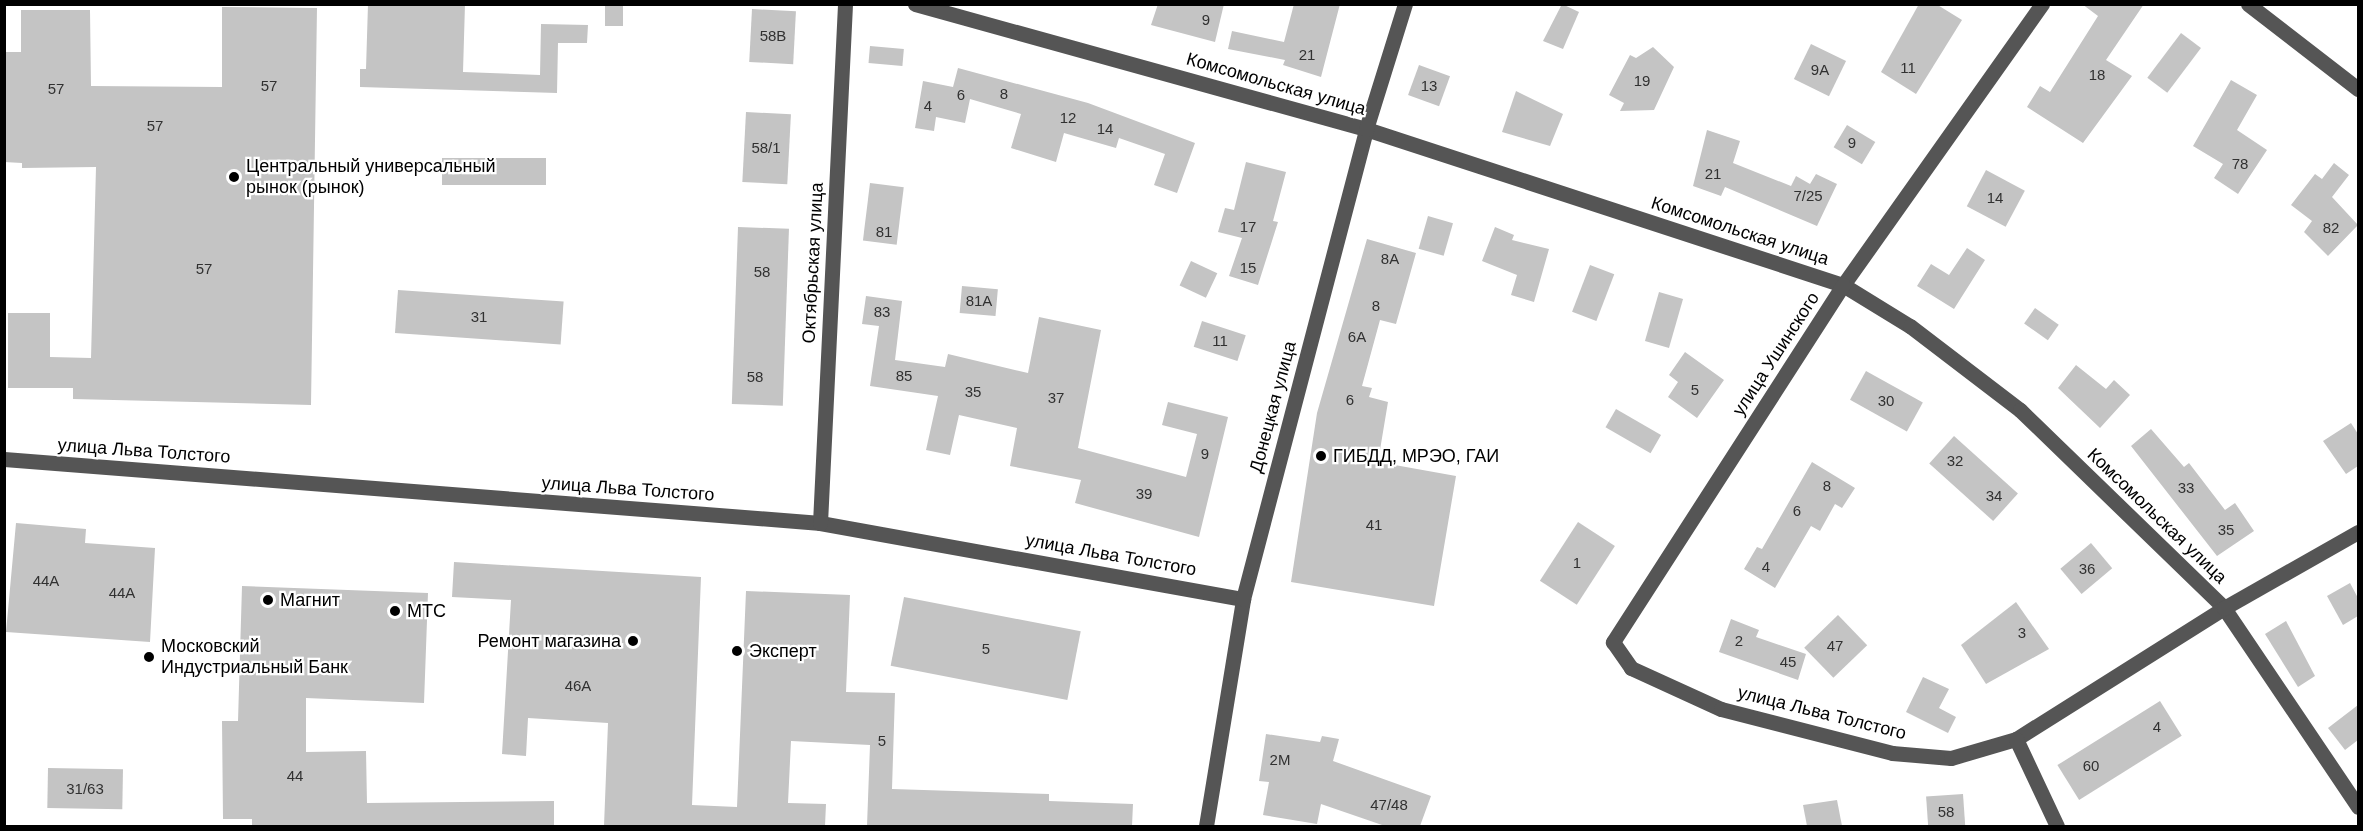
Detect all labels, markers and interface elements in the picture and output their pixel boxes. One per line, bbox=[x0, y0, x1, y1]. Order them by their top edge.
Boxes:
house number: 9 bbox=[1202, 11, 1210, 29]
house number: 58В bbox=[760, 27, 786, 45]
house number: 21 bbox=[1299, 46, 1315, 64]
street label: Комсомольская улица bbox=[1184, 48, 1368, 120]
house number: 11 bbox=[1900, 59, 1916, 77]
house number: 9А bbox=[1811, 61, 1829, 79]
house number: 18 bbox=[2089, 66, 2105, 84]
house number: 19 bbox=[1634, 72, 1650, 90]
house number: 57 bbox=[261, 77, 277, 95]
house number: 13 bbox=[1421, 77, 1437, 95]
house number: 57 bbox=[48, 80, 64, 98]
house number: 8 bbox=[1000, 85, 1008, 103]
house number: 6 bbox=[957, 86, 965, 104]
house number: 4 bbox=[924, 97, 932, 115]
house number: 12 bbox=[1060, 109, 1076, 127]
house number: 57 bbox=[147, 117, 163, 135]
house number: 14 bbox=[1097, 120, 1113, 138]
house number: 9 bbox=[1848, 134, 1856, 152]
house number: 58/1 bbox=[751, 139, 781, 157]
house number: 78 bbox=[2232, 155, 2248, 173]
place label: Центральный универсальный рынок (рынок) bbox=[246, 156, 496, 198]
house number: 21 bbox=[1705, 165, 1721, 183]
marker: Центральный универсальный рынок (рынок) bbox=[227, 170, 241, 184]
street label: Октябрьская улица bbox=[798, 182, 828, 344]
house number: 7/25 bbox=[1793, 187, 1823, 205]
house number: 14 bbox=[1987, 189, 2003, 207]
street label: Комсомольская улица bbox=[1648, 192, 1832, 270]
house number: 17 bbox=[1240, 218, 1256, 236]
house number: 82 bbox=[2323, 219, 2339, 237]
house number: 81 bbox=[876, 223, 892, 241]
house number: 8А bbox=[1381, 250, 1399, 268]
house number: 15 bbox=[1240, 259, 1256, 277]
house number: 57 bbox=[196, 260, 212, 278]
house number: 58 bbox=[754, 263, 770, 281]
street label: улица Ушинского bbox=[1728, 288, 1824, 420]
house number: 81А bbox=[966, 292, 992, 310]
house number: 8 bbox=[1372, 297, 1380, 315]
house number: 83 bbox=[874, 303, 890, 321]
house number: 31 bbox=[471, 308, 487, 326]
house number: 6А bbox=[1348, 328, 1366, 346]
house number: 11 bbox=[1212, 332, 1228, 350]
street label: Донецкая улица bbox=[1245, 339, 1301, 475]
house number: 85 bbox=[896, 367, 912, 385]
house number: 58 bbox=[747, 368, 763, 386]
house number: 5 bbox=[1691, 381, 1699, 399]
house number: 35 bbox=[965, 383, 981, 401]
house number: 37 bbox=[1048, 389, 1064, 407]
house number: 6 bbox=[1346, 391, 1354, 409]
house number: 30 bbox=[1878, 392, 1894, 410]
street label: улица Льва Толстого bbox=[57, 434, 231, 468]
street label: Комсомольская улица bbox=[2083, 444, 2231, 588]
house number: 9 bbox=[1201, 445, 1209, 463]
place label: ГИБДД, МРЭО, ГАИ bbox=[1333, 445, 1499, 467]
marker: ГИБДД, МРЭО, ГАИ bbox=[1314, 449, 1328, 463]
house number: 32 bbox=[1947, 452, 1963, 470]
street label: улица Льва Толстого bbox=[541, 472, 715, 506]
house number: 8 bbox=[1823, 477, 1831, 495]
house number: 33 bbox=[2178, 479, 2194, 497]
house number: 39 bbox=[1136, 485, 1152, 503]
house number: 34 bbox=[1986, 487, 2002, 505]
house number: 6 bbox=[1793, 502, 1801, 520]
house number: 41 bbox=[1366, 516, 1382, 534]
house number: 35 bbox=[2218, 521, 2234, 539]
street label: улица Льва Толстого bbox=[1024, 529, 1198, 581]
house number: 1 bbox=[1573, 554, 1581, 572]
house number: 4 bbox=[1762, 558, 1770, 576]
house number: 36 bbox=[2079, 560, 2095, 578]
house number: 44А bbox=[33, 572, 59, 590]
house number: 44А bbox=[109, 584, 135, 602]
place label: Магнит bbox=[280, 589, 340, 611]
marker: Магнит bbox=[261, 593, 275, 607]
place label: МТС bbox=[407, 600, 446, 622]
marker: МТС bbox=[388, 604, 402, 618]
house number: 3 bbox=[2018, 624, 2026, 642]
place label: Ремонт магазина bbox=[478, 630, 621, 652]
house number: 2 bbox=[1735, 632, 1743, 650]
marker: Ремонт магазина bbox=[626, 634, 640, 648]
place label: Московский Индустриальный Банк bbox=[161, 636, 348, 678]
house number: 47 bbox=[1827, 637, 1843, 655]
place label: Эксперт bbox=[749, 640, 817, 662]
house number: 5 bbox=[982, 640, 990, 658]
marker: Эксперт bbox=[730, 644, 744, 658]
marker: Московский Индустриальный Банк bbox=[142, 650, 156, 664]
house number: 45 bbox=[1780, 653, 1796, 671]
house number: 46А bbox=[565, 677, 591, 695]
street label: улица Льва Толстого bbox=[1735, 682, 1909, 744]
house number: 4 bbox=[2153, 718, 2161, 736]
house number: 5 bbox=[878, 732, 886, 750]
house number: 2М bbox=[1270, 751, 1290, 769]
house number: 60 bbox=[2083, 757, 2099, 775]
house number: 44 bbox=[287, 767, 303, 785]
house number: 31/63 bbox=[66, 780, 104, 798]
house number: 47/48 bbox=[1370, 796, 1408, 814]
house number: 58 bbox=[1938, 803, 1954, 821]

